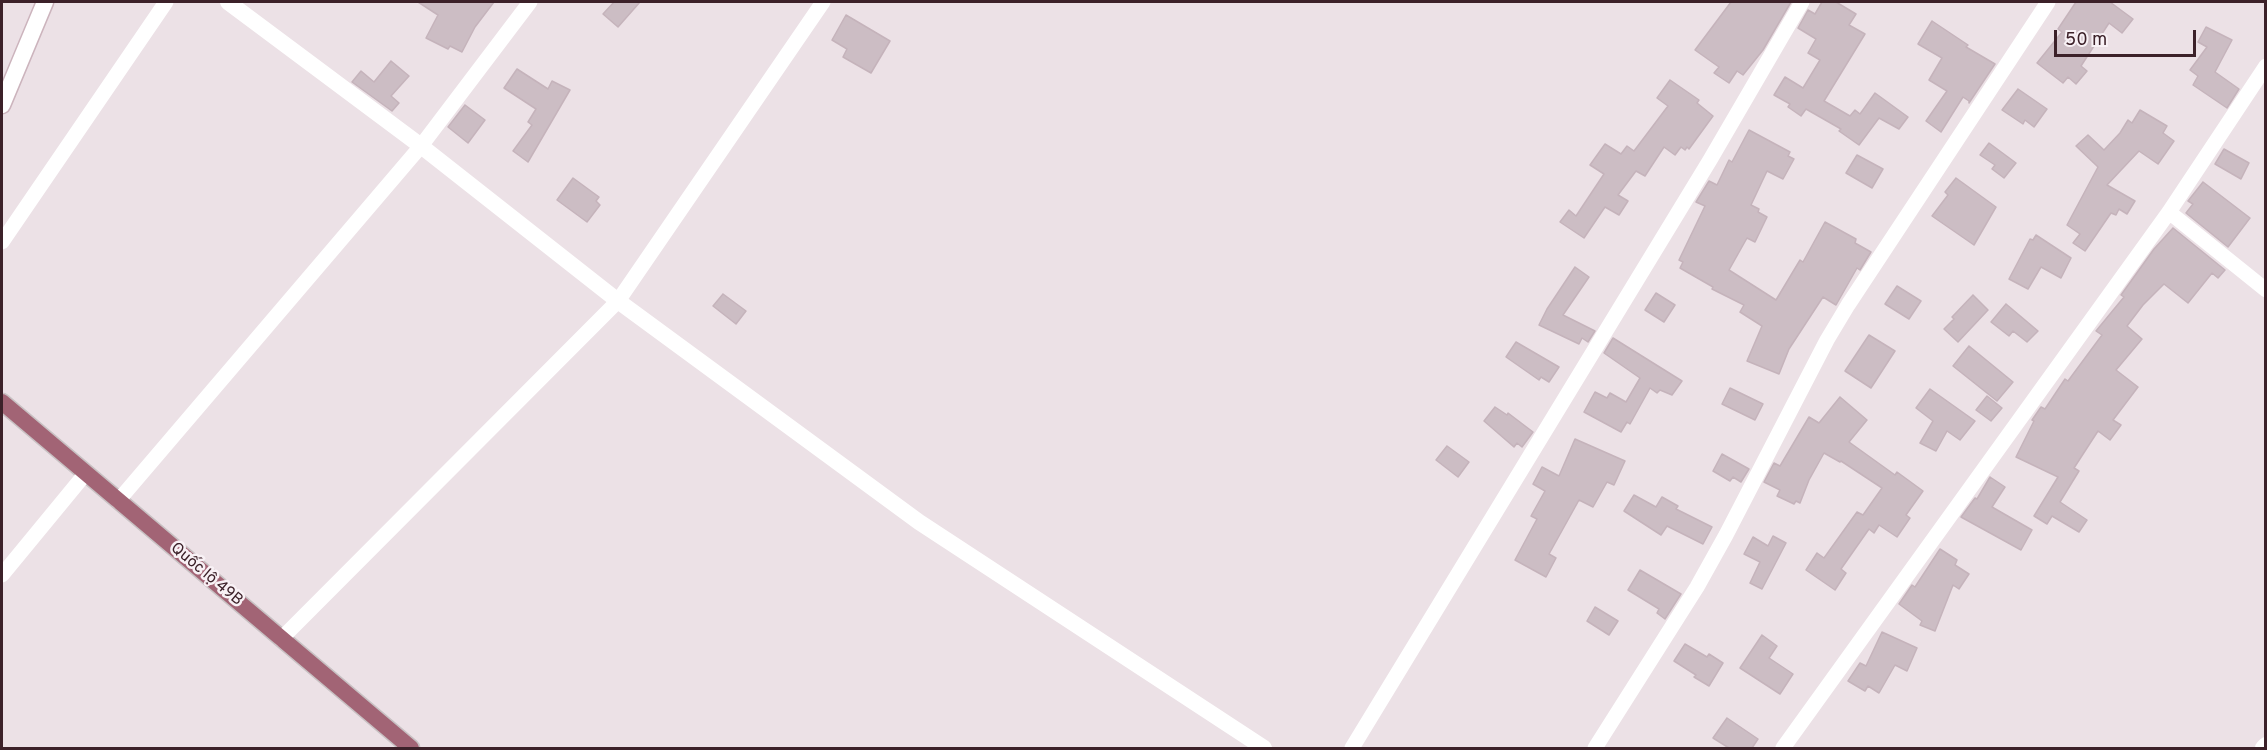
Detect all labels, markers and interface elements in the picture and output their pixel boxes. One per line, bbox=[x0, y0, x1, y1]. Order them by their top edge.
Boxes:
scale bar bbox=[2057, 18, 2200, 56]
text: 50 m bbox=[2065, 29, 2107, 52]
street label: Quốc lộ 49B bbox=[166, 539, 246, 611]

